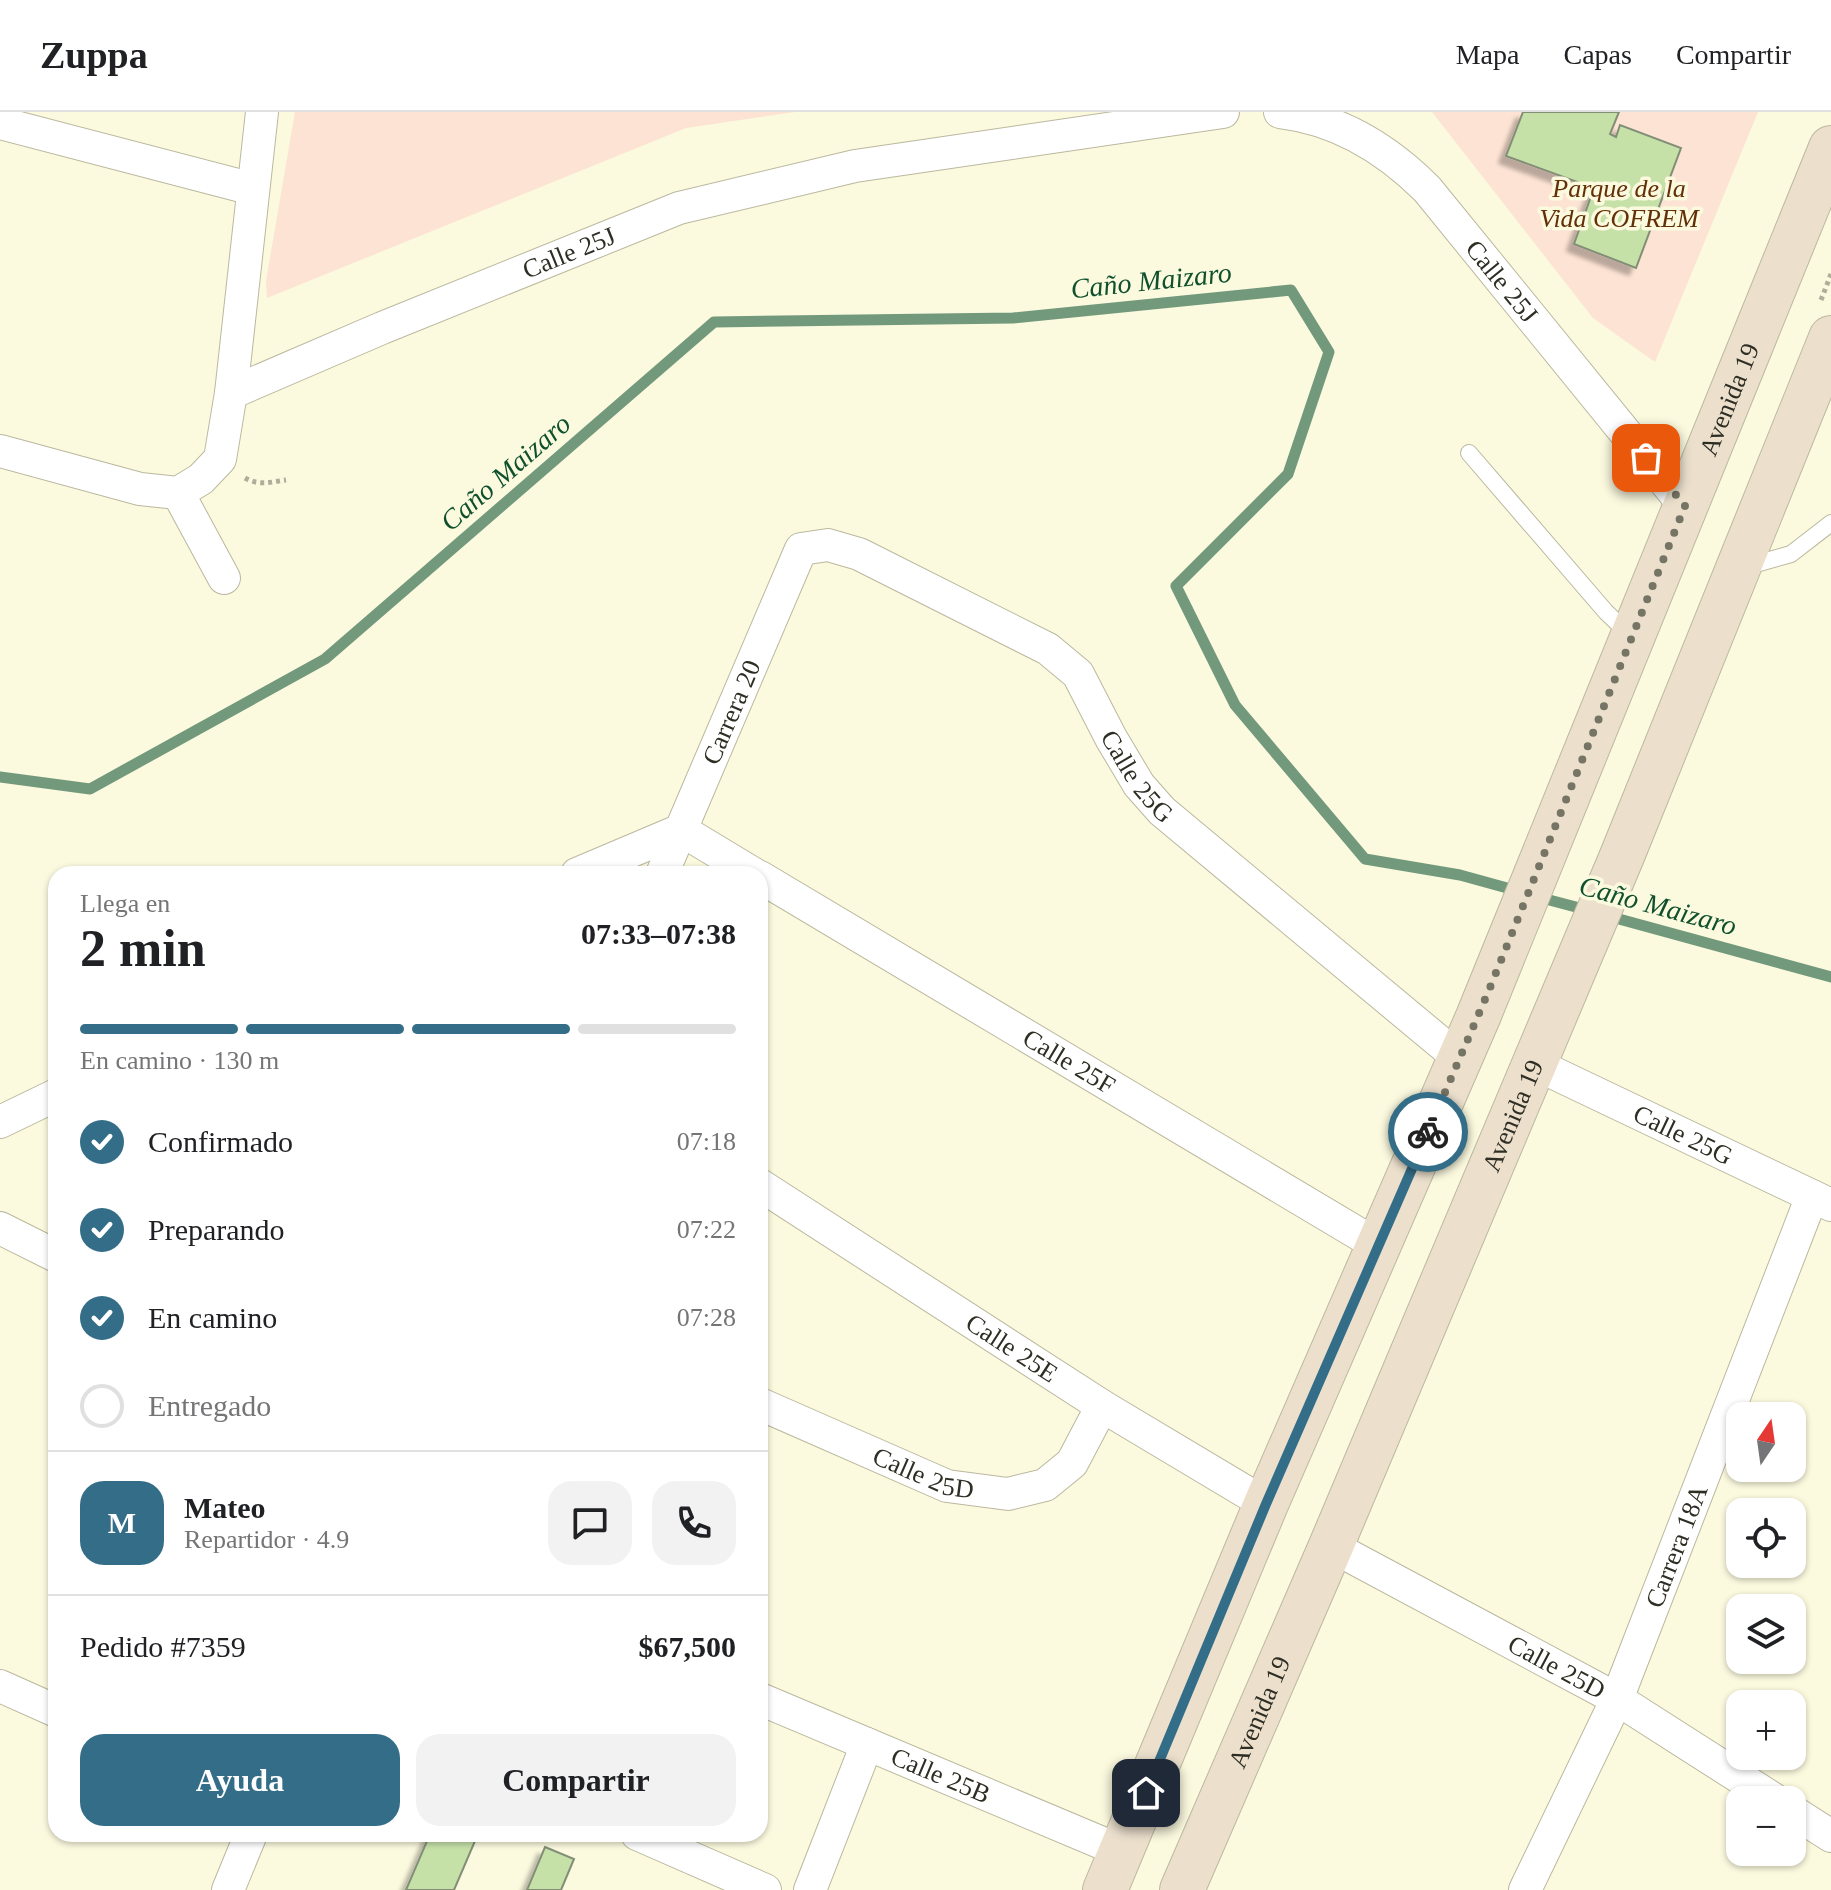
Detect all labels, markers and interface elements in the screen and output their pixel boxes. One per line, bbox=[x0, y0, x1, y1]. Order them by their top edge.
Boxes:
text: Zuppa bbox=[40, 34, 148, 76]
text: Mapa bbox=[1456, 39, 1519, 70]
text: Capas bbox=[1563, 39, 1632, 70]
text: Compartir bbox=[1676, 39, 1791, 70]
park label: Parque de la Vida COFREM bbox=[1539, 174, 1700, 233]
street label: Calle 25J bbox=[518, 221, 620, 285]
street label: Calle 25J bbox=[1460, 234, 1544, 328]
water label: Caño Maizaro bbox=[1069, 257, 1233, 304]
street label: Avenida 19 bbox=[1694, 339, 1765, 460]
water label: Caño Maizaro bbox=[434, 408, 576, 537]
pin bbox=[1612, 424, 1680, 492]
icon: bag bbox=[1624, 436, 1668, 480]
street label: Carrera 20 bbox=[697, 656, 767, 769]
street label: Calle 25G bbox=[1095, 725, 1179, 829]
water label: Caño Maizaro bbox=[1576, 870, 1740, 941]
text: Llega en bbox=[80, 889, 170, 918]
text: 07:33–07:38 bbox=[581, 917, 736, 950]
text: 2 min bbox=[80, 920, 206, 977]
street label: Calle 25F bbox=[1018, 1023, 1120, 1100]
text: En camino · 130 m bbox=[80, 1046, 279, 1075]
street label: Avenida 19 bbox=[1477, 1055, 1549, 1176]
courier bbox=[1388, 1092, 1468, 1172]
street label: Calle 25G bbox=[1629, 1099, 1737, 1171]
icon: bike bbox=[1406, 1110, 1450, 1154]
icon: check bbox=[80, 1120, 124, 1164]
text: Confirmado bbox=[148, 1125, 293, 1158]
text: 07:18 bbox=[677, 1127, 736, 1156]
icon: check bbox=[80, 1208, 124, 1252]
text: Preparando bbox=[148, 1213, 285, 1246]
text: 07:22 bbox=[677, 1215, 736, 1244]
icon: check bbox=[80, 1296, 124, 1340]
text: En camino bbox=[148, 1301, 277, 1334]
text: 07:28 bbox=[677, 1303, 736, 1332]
street label: Calle 25E bbox=[960, 1308, 1063, 1388]
text: Entregado bbox=[148, 1389, 271, 1422]
north arrow bbox=[1726, 1402, 1806, 1482]
map controls bbox=[1726, 1402, 1806, 1866]
street label: Calle 25D bbox=[868, 1441, 975, 1504]
button: chat bbox=[548, 1481, 632, 1565]
button: phone bbox=[652, 1481, 736, 1565]
street label: Carrera 18A bbox=[1640, 1481, 1714, 1612]
text: Mateo bbox=[184, 1491, 266, 1524]
button: locate bbox=[1726, 1498, 1806, 1578]
text: M bbox=[108, 1506, 136, 1539]
text: Repartidor · 4.9 bbox=[184, 1525, 349, 1554]
button: layers bbox=[1726, 1594, 1806, 1674]
street label: Calle 25D bbox=[1503, 1629, 1610, 1705]
text: Pedido #7359 bbox=[80, 1630, 246, 1663]
text: $67,500 bbox=[639, 1630, 736, 1663]
street label: Avenida 19 bbox=[1223, 1652, 1296, 1772]
button: + bbox=[1726, 1690, 1806, 1770]
button: Ayuda bbox=[80, 1734, 400, 1826]
button: Compartir bbox=[416, 1734, 736, 1826]
street label: Calle 25B bbox=[887, 1742, 994, 1809]
pin bbox=[1112, 1759, 1180, 1827]
icon: home bbox=[1124, 1771, 1168, 1815]
button: − bbox=[1726, 1786, 1806, 1866]

